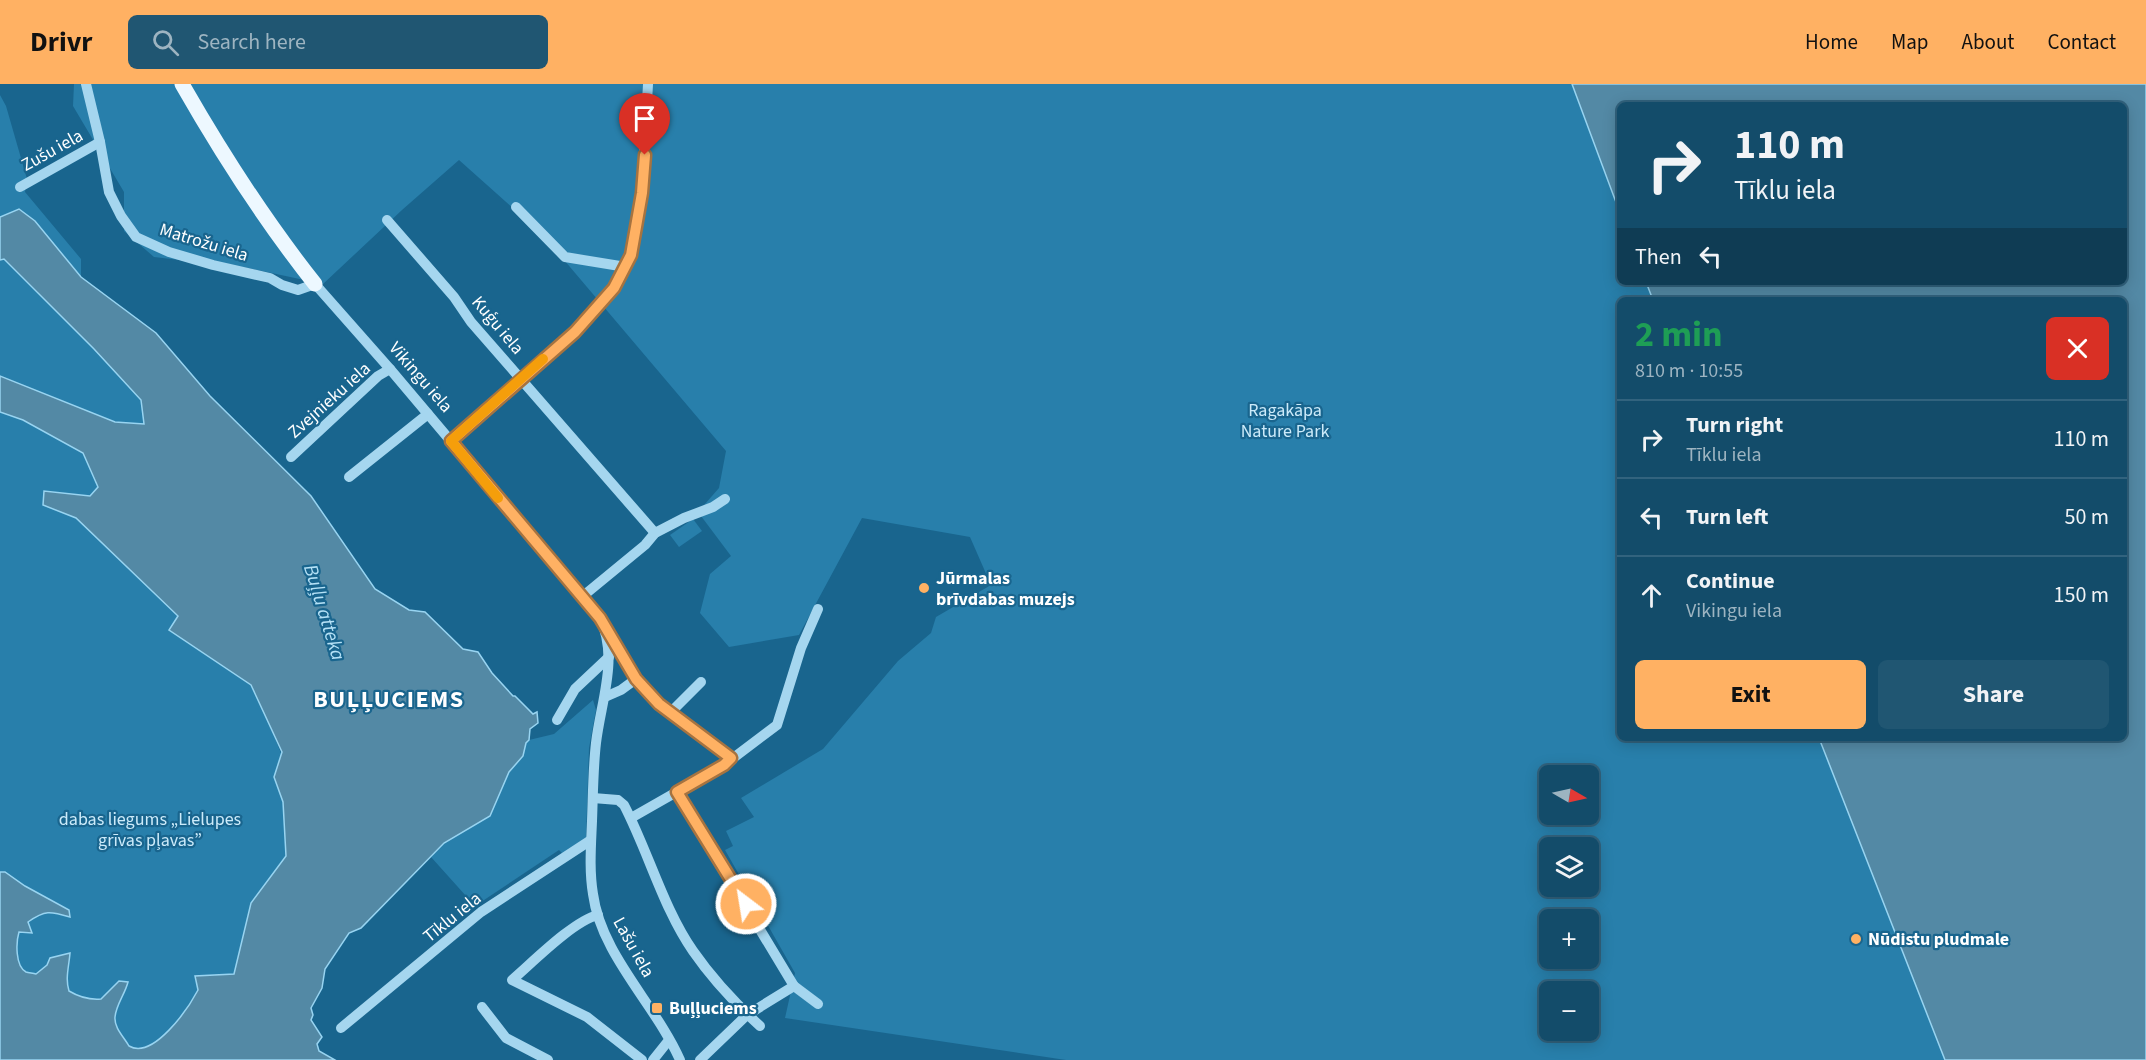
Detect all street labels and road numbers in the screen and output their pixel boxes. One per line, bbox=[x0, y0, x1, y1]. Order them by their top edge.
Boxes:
street label: Zušu iela bbox=[17, 123, 88, 178]
street label: Matrožu iela bbox=[156, 217, 251, 268]
street label: Kuģu iela bbox=[466, 291, 530, 360]
street label: Vikingu iela bbox=[383, 337, 458, 418]
street label: Zvejnieku iela bbox=[283, 356, 376, 444]
street label: Tīklu iela bbox=[418, 886, 487, 948]
street label: Lašu iela bbox=[607, 912, 660, 982]

